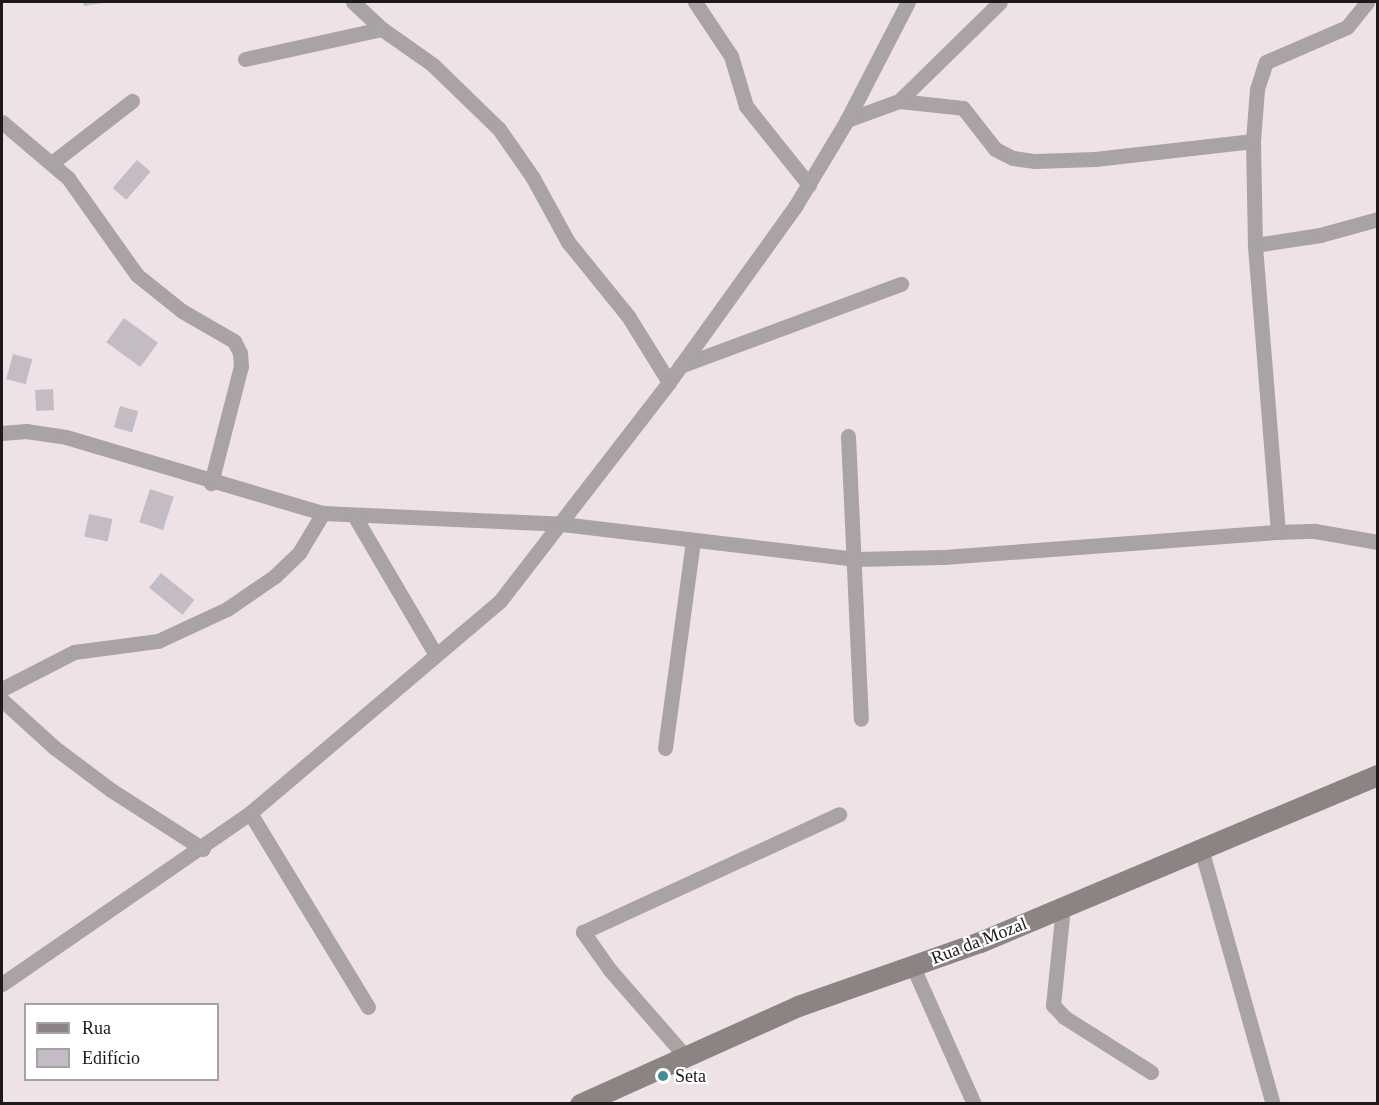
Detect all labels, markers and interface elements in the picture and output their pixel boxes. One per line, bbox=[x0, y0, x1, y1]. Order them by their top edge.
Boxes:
street label: Rua da Mozal bbox=[928, 913, 1030, 969]
legend bbox=[24, 1003, 219, 1081]
text: Rua bbox=[82, 1018, 111, 1038]
text: Edifício bbox=[82, 1048, 140, 1068]
place label: Seta bbox=[675, 1065, 706, 1087]
marker: Seta bbox=[656, 1069, 670, 1083]

